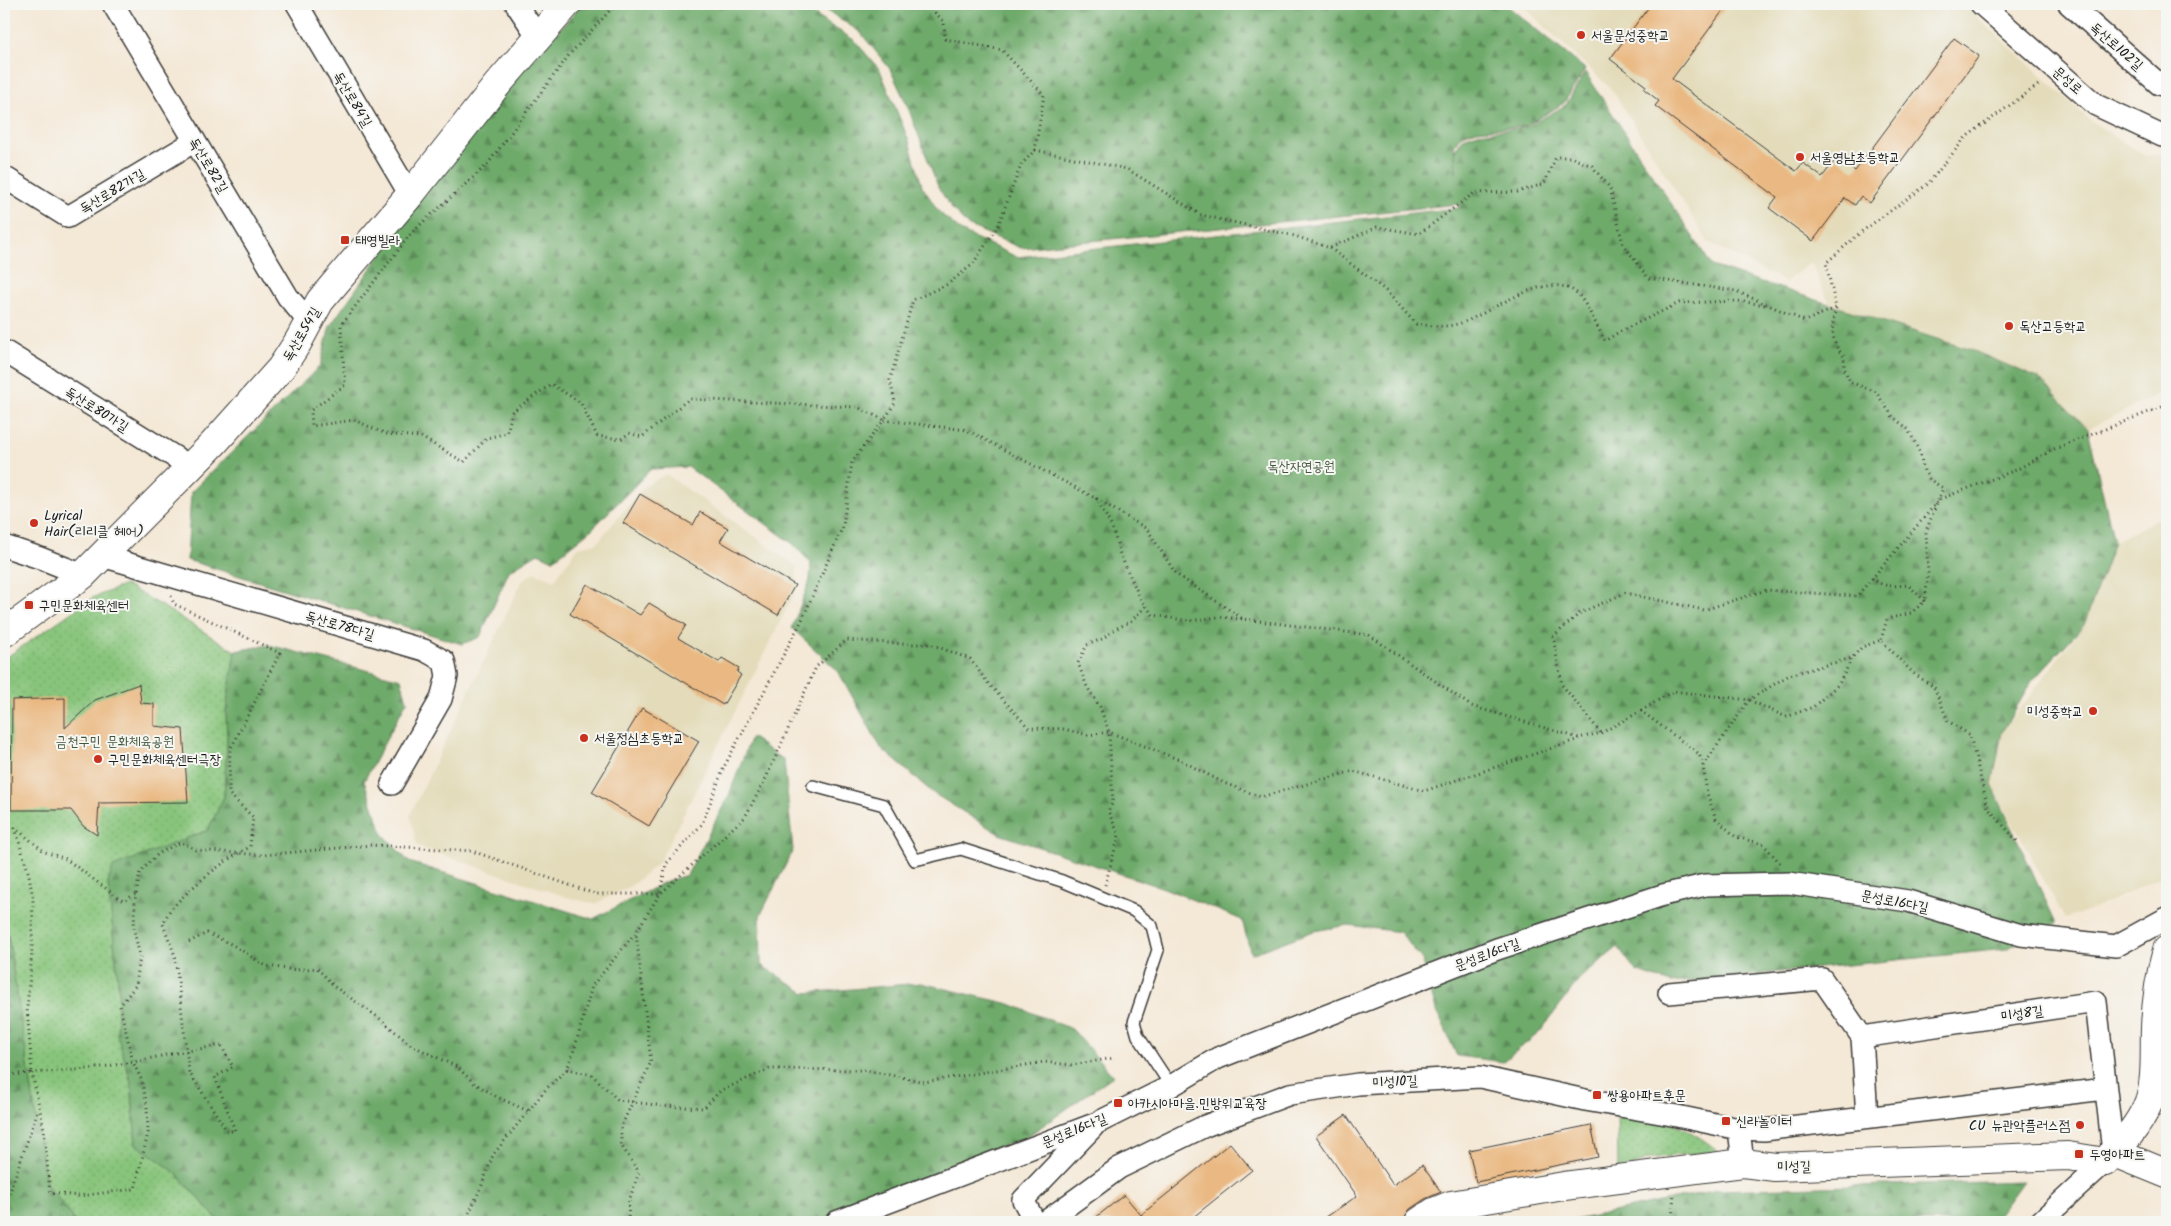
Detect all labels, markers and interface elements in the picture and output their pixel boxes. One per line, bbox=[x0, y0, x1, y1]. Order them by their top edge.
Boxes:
street label: 독산로102길 bbox=[2085, 17, 2148, 77]
place label: 서울문성중학교 bbox=[1591, 25, 1670, 47]
marker: 서울문성중학교 bbox=[1575, 29, 1587, 41]
street label: 문성로 bbox=[2047, 61, 2087, 100]
street label: 독산로84길 bbox=[327, 68, 378, 132]
street label: 독산로82길 bbox=[183, 133, 234, 198]
place label: 서울영남초등학교 bbox=[1810, 147, 1900, 169]
marker: 서울영남초등학교 bbox=[1794, 151, 1806, 163]
street label: 독산로82가길 bbox=[76, 163, 150, 220]
place label: 태영빌라 bbox=[355, 230, 401, 252]
marker: 태영빌라 bbox=[339, 234, 351, 246]
street label: 독산로54길 bbox=[277, 302, 327, 366]
place label: 독산고등학교 bbox=[2019, 316, 2087, 338]
marker: 독산고등학교 bbox=[2003, 320, 2015, 332]
street label: 독산로80가길 bbox=[60, 382, 133, 439]
park label: 독산자연공원 bbox=[1267, 456, 1335, 478]
place label: Lyrical Hair(리리클 헤어) bbox=[44, 505, 144, 543]
marker: Lyrical Hair(리리클 헤어) bbox=[28, 517, 40, 529]
place label: 구민문화체육센터 bbox=[39, 595, 129, 617]
marker: 구민문화체육센터 bbox=[23, 599, 35, 611]
street label: 독산로78다길 bbox=[302, 606, 378, 647]
place label: 미성중학교 bbox=[2027, 701, 2083, 723]
marker: 미성중학교 bbox=[2087, 705, 2099, 717]
place label: 서울정심초등학교 bbox=[594, 728, 684, 750]
park label: 금천구민 문화체육공원 bbox=[56, 731, 174, 753]
marker: 서울정심초등학교 bbox=[578, 732, 590, 744]
place label: 구민문화체육센터극장 bbox=[108, 749, 221, 771]
marker: 구민문화체육센터극장 bbox=[92, 753, 104, 765]
street label: 문성로16다길 bbox=[1859, 885, 1931, 919]
street label: 문성로16다길 bbox=[1451, 933, 1524, 977]
street label: 미성8길 bbox=[2000, 1000, 2045, 1028]
street label: 미성10길 bbox=[1372, 1070, 1419, 1094]
place label: 쌍용아파트후문 bbox=[1607, 1085, 1686, 1107]
marker: 쌍용아파트후문 bbox=[1591, 1089, 1603, 1101]
place label: 아카시아마을.민방위교육장 bbox=[1128, 1093, 1267, 1115]
marker: 아카시아마을.민방위교육장 bbox=[1112, 1097, 1124, 1109]
street label: 문성로16다길 bbox=[1038, 1108, 1111, 1154]
place label: 신라놀이터 bbox=[1736, 1111, 1792, 1133]
marker: 신라놀이터 bbox=[1720, 1115, 1732, 1127]
place label: CU 뉴관악플러스점 bbox=[1969, 1115, 2070, 1137]
marker: CU 뉴관악플러스점 bbox=[2074, 1119, 2086, 1131]
place label: 두영아파트 bbox=[2089, 1144, 2145, 1166]
marker: 두영아파트 bbox=[2073, 1148, 2085, 1160]
street label: 미성길 bbox=[1777, 1156, 1812, 1178]

